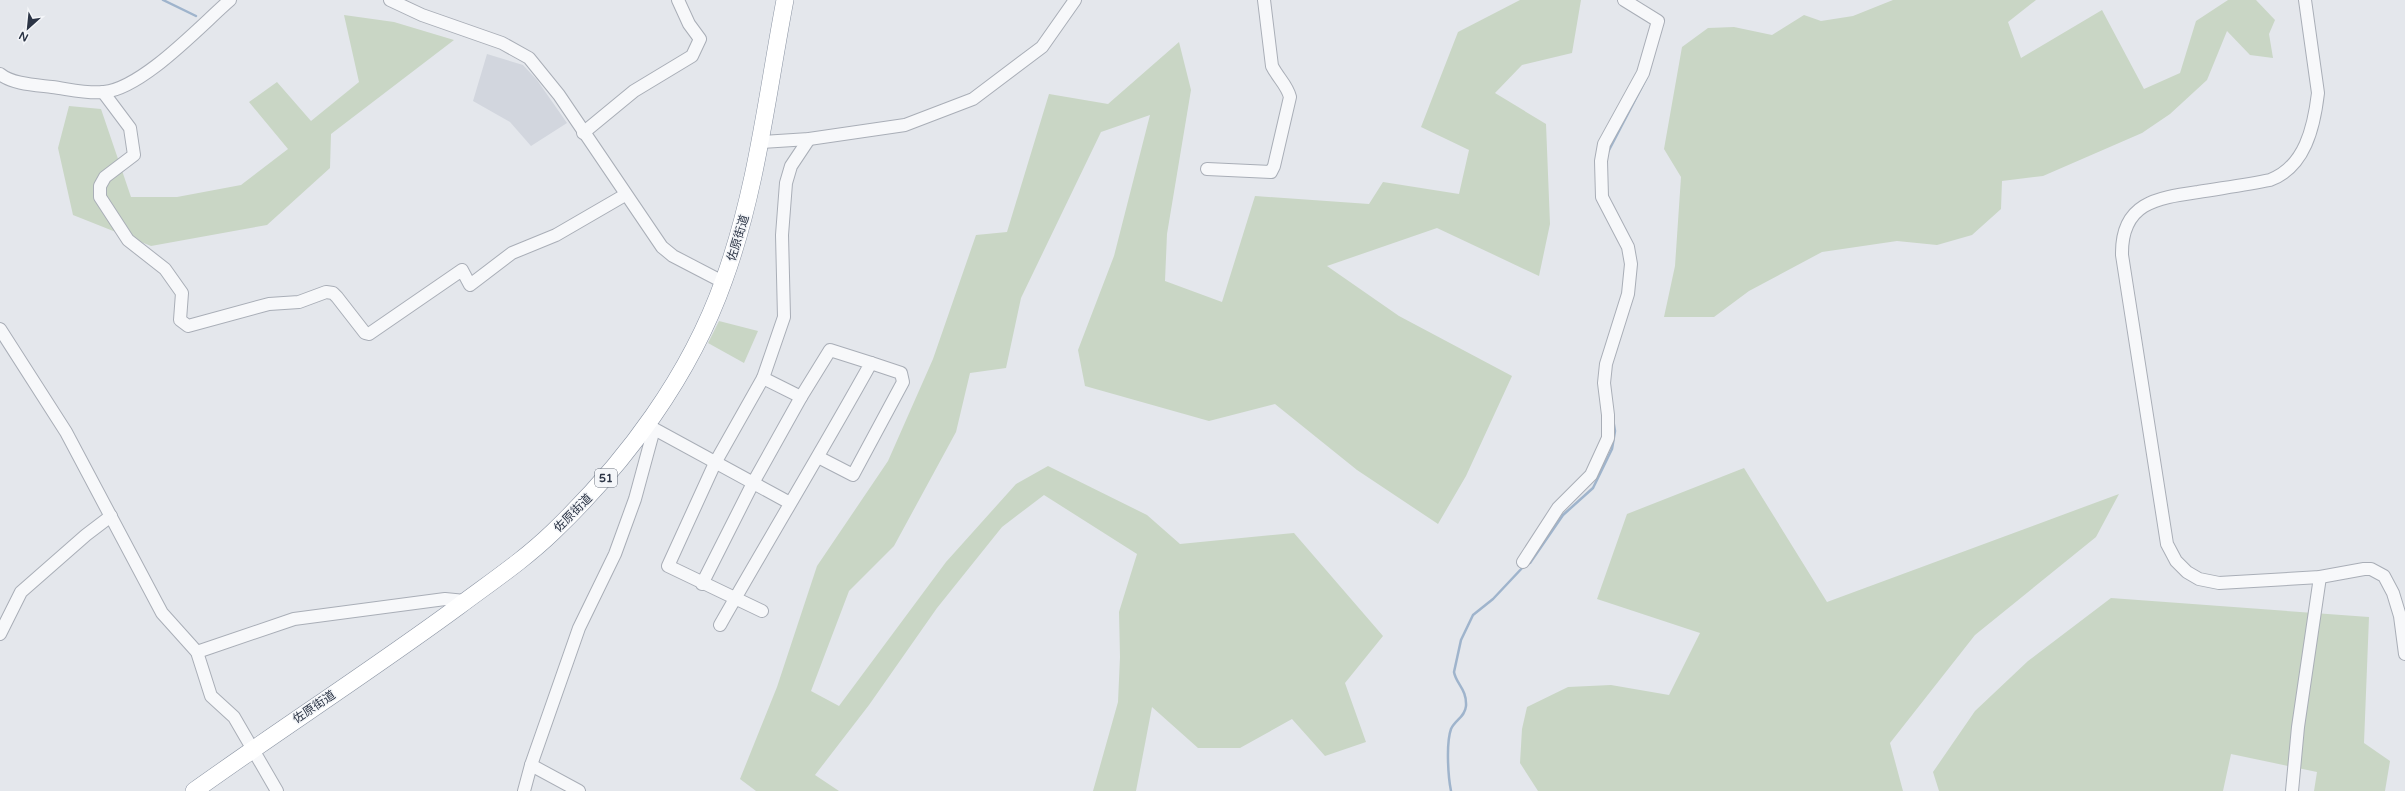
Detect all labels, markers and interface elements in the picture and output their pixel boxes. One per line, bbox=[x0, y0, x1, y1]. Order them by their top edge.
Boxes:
north arrow bbox=[8, 8, 48, 48]
text: N bbox=[17, 29, 31, 44]
street label: 佐原街道 bbox=[724, 213, 752, 263]
road number: 51 bbox=[595, 469, 617, 487]
street label: 佐原街道 bbox=[551, 491, 595, 535]
street label: 佐原街道 bbox=[290, 688, 338, 726]

